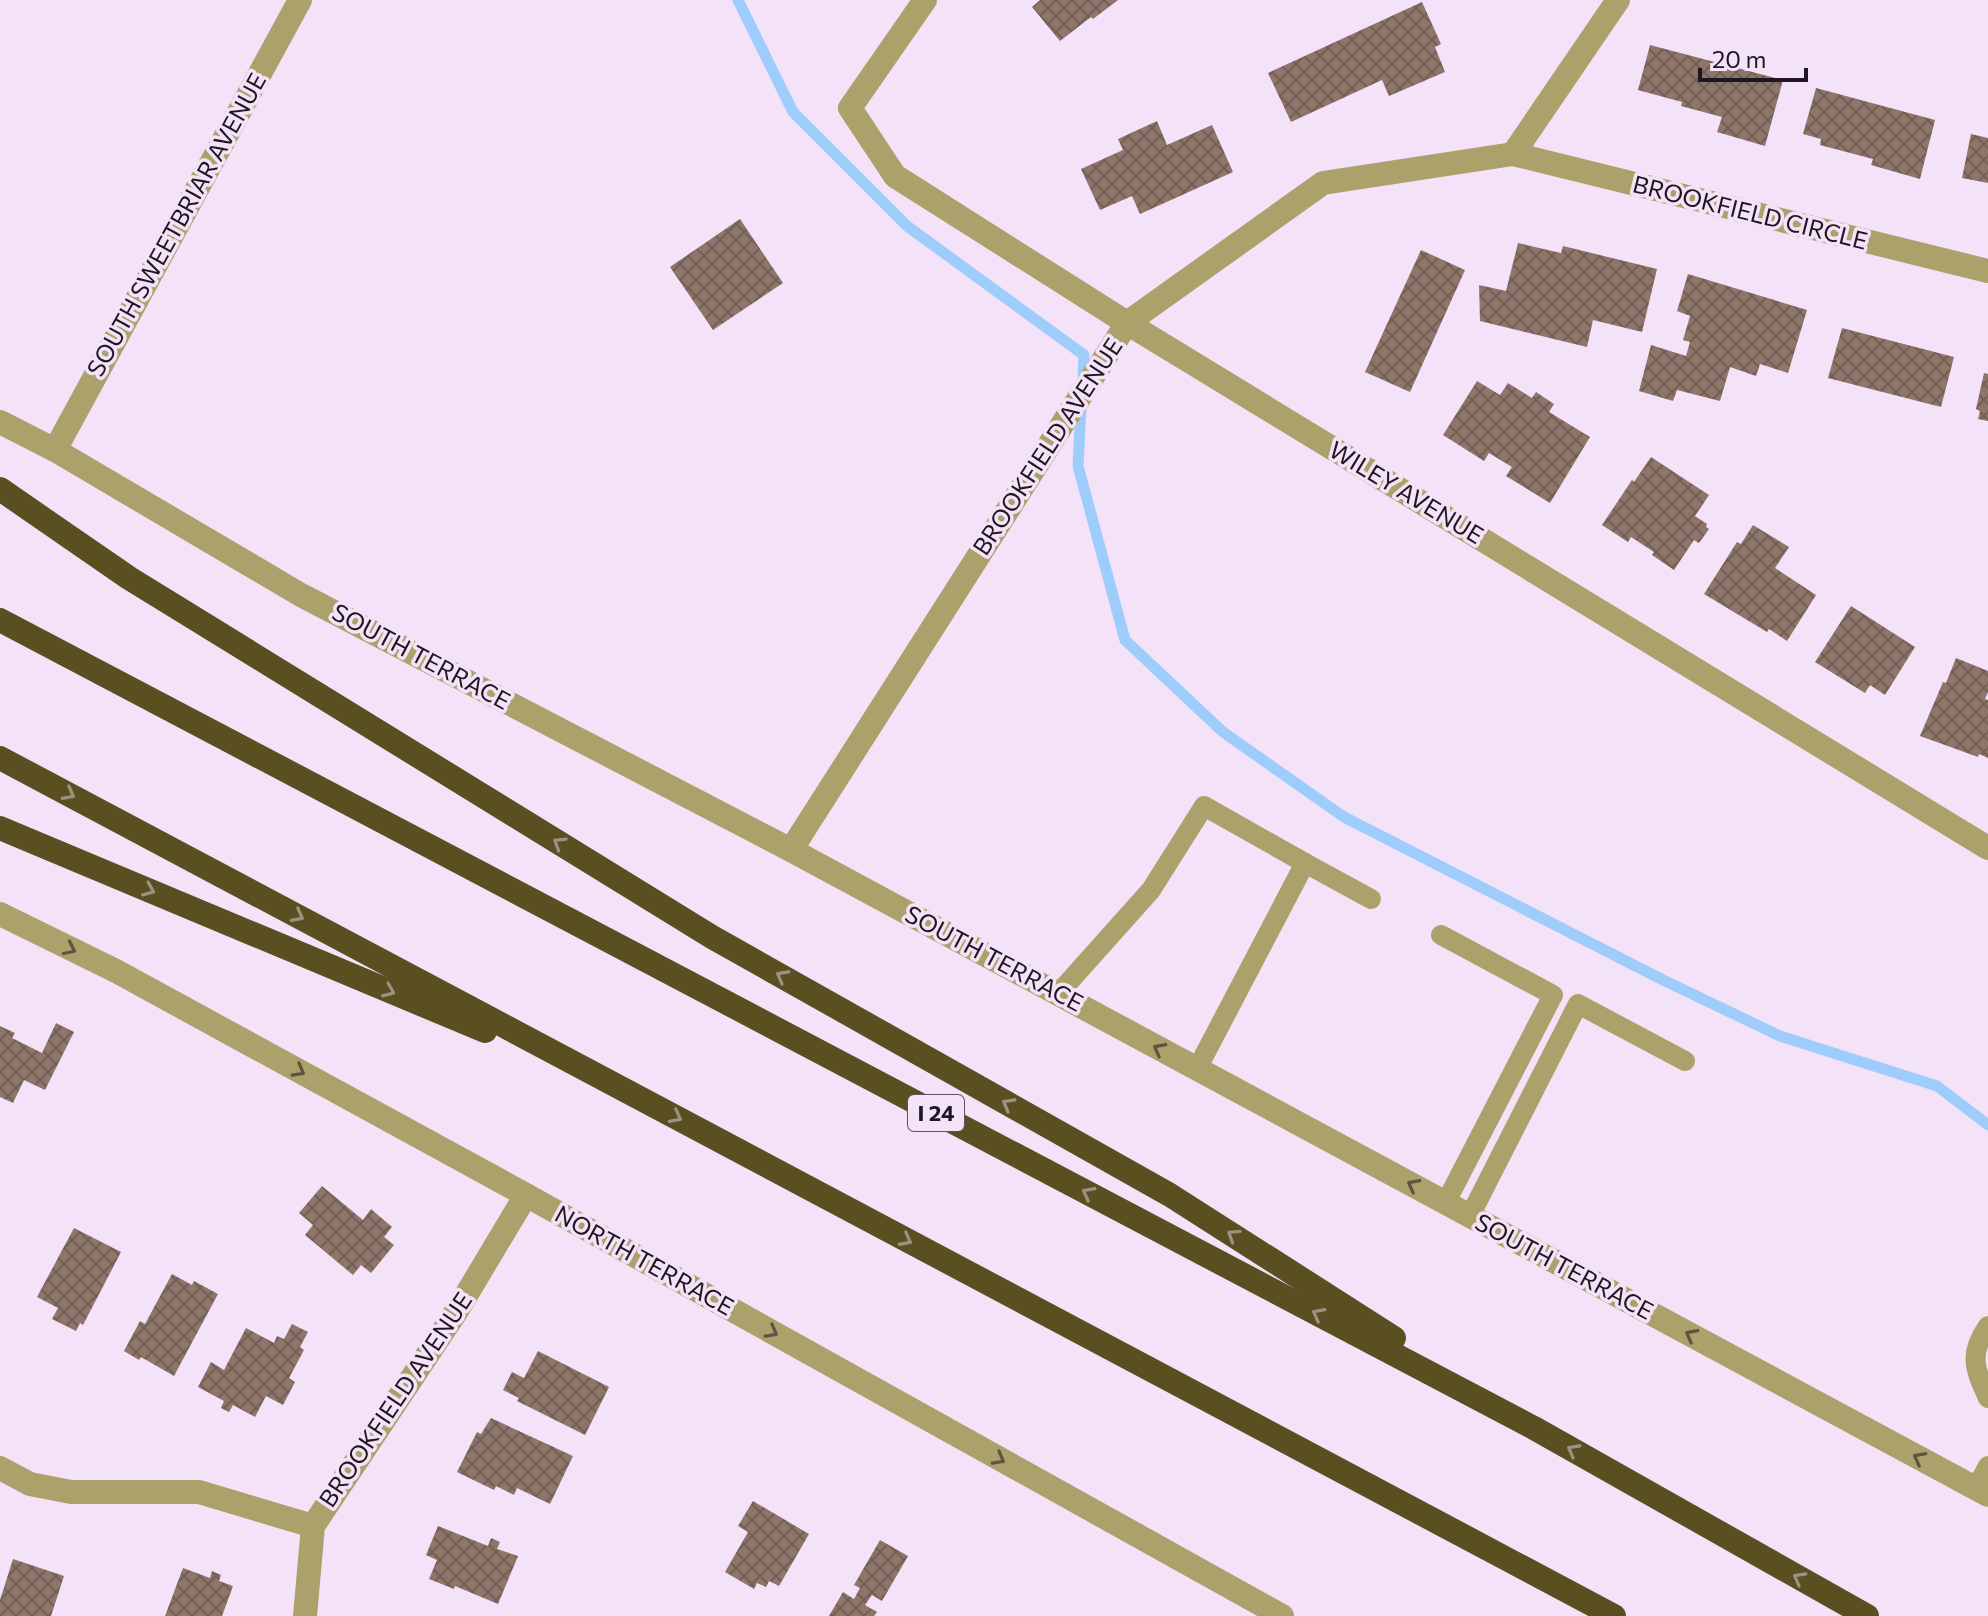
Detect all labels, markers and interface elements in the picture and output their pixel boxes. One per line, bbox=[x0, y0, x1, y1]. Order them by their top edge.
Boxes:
scale bar bbox=[1700, 32, 1806, 82]
text: 20 m bbox=[1712, 44, 1766, 73]
street label: SOUTH SWEETBRIAR AVENUE bbox=[80, 68, 271, 381]
street label: BROOKFIELD CIRCLE bbox=[1630, 168, 1871, 255]
street label: BROOKFIELD AVENUE bbox=[966, 332, 1128, 560]
street label: WILEY AVENUE bbox=[1324, 434, 1489, 549]
street label: SOUTH TERRACE bbox=[328, 597, 516, 715]
one-way arrow bbox=[60, 785, 75, 800]
one-way arrow bbox=[553, 837, 568, 852]
one-way arrow bbox=[141, 881, 155, 897]
street label: SOUTH TERRACE bbox=[901, 899, 1089, 1017]
one-way arrow bbox=[290, 907, 305, 922]
one-way arrow bbox=[62, 939, 76, 955]
one-way arrow bbox=[776, 970, 791, 986]
one-way arrow bbox=[381, 982, 395, 998]
one-way arrow bbox=[1152, 1043, 1167, 1058]
one-way arrow bbox=[291, 1062, 306, 1077]
road number: I 24 bbox=[908, 1095, 964, 1131]
one-way arrow bbox=[1002, 1098, 1017, 1114]
one-way arrow bbox=[668, 1108, 683, 1123]
one-way arrow bbox=[1406, 1179, 1421, 1194]
one-way arrow bbox=[1082, 1188, 1097, 1203]
street label: NORTH TERRACE bbox=[550, 1199, 739, 1321]
street label: SOUTH TERRACE bbox=[1471, 1207, 1659, 1325]
one-way arrow bbox=[1227, 1229, 1241, 1244]
one-way arrow bbox=[897, 1230, 912, 1245]
street label: BROOKFIELD AVENUE bbox=[312, 1286, 477, 1512]
one-way arrow bbox=[1312, 1309, 1327, 1324]
one-way arrow bbox=[763, 1322, 778, 1338]
one-way arrow bbox=[1685, 1329, 1699, 1345]
one-way arrow bbox=[1567, 1444, 1581, 1460]
one-way arrow bbox=[991, 1449, 1006, 1464]
one-way arrow bbox=[1913, 1453, 1928, 1468]
one-way arrow bbox=[1793, 1572, 1808, 1588]

